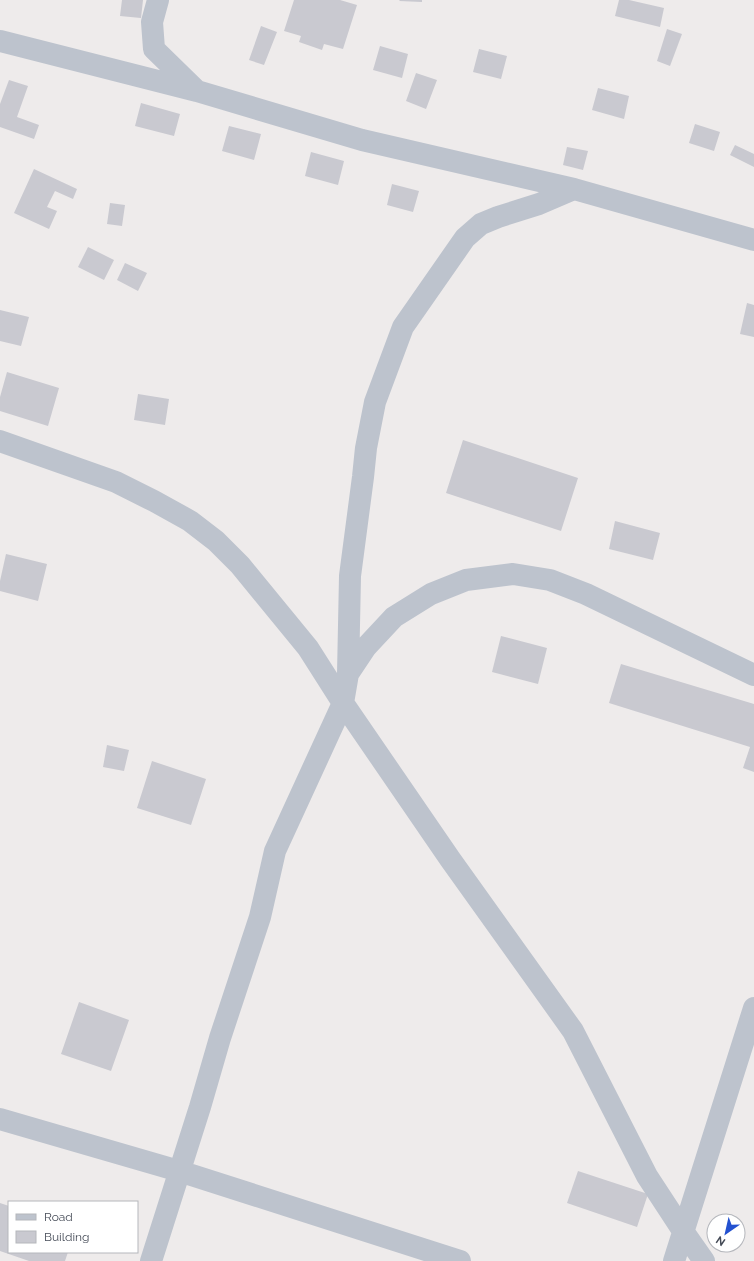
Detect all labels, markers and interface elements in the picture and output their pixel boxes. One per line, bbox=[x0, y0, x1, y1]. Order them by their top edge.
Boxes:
legend bbox=[8, 1201, 138, 1253]
text: Road bbox=[44, 1210, 73, 1224]
north arrow bbox=[706, 1213, 746, 1253]
text: Building bbox=[44, 1230, 90, 1244]
text: N bbox=[714, 1233, 728, 1249]

